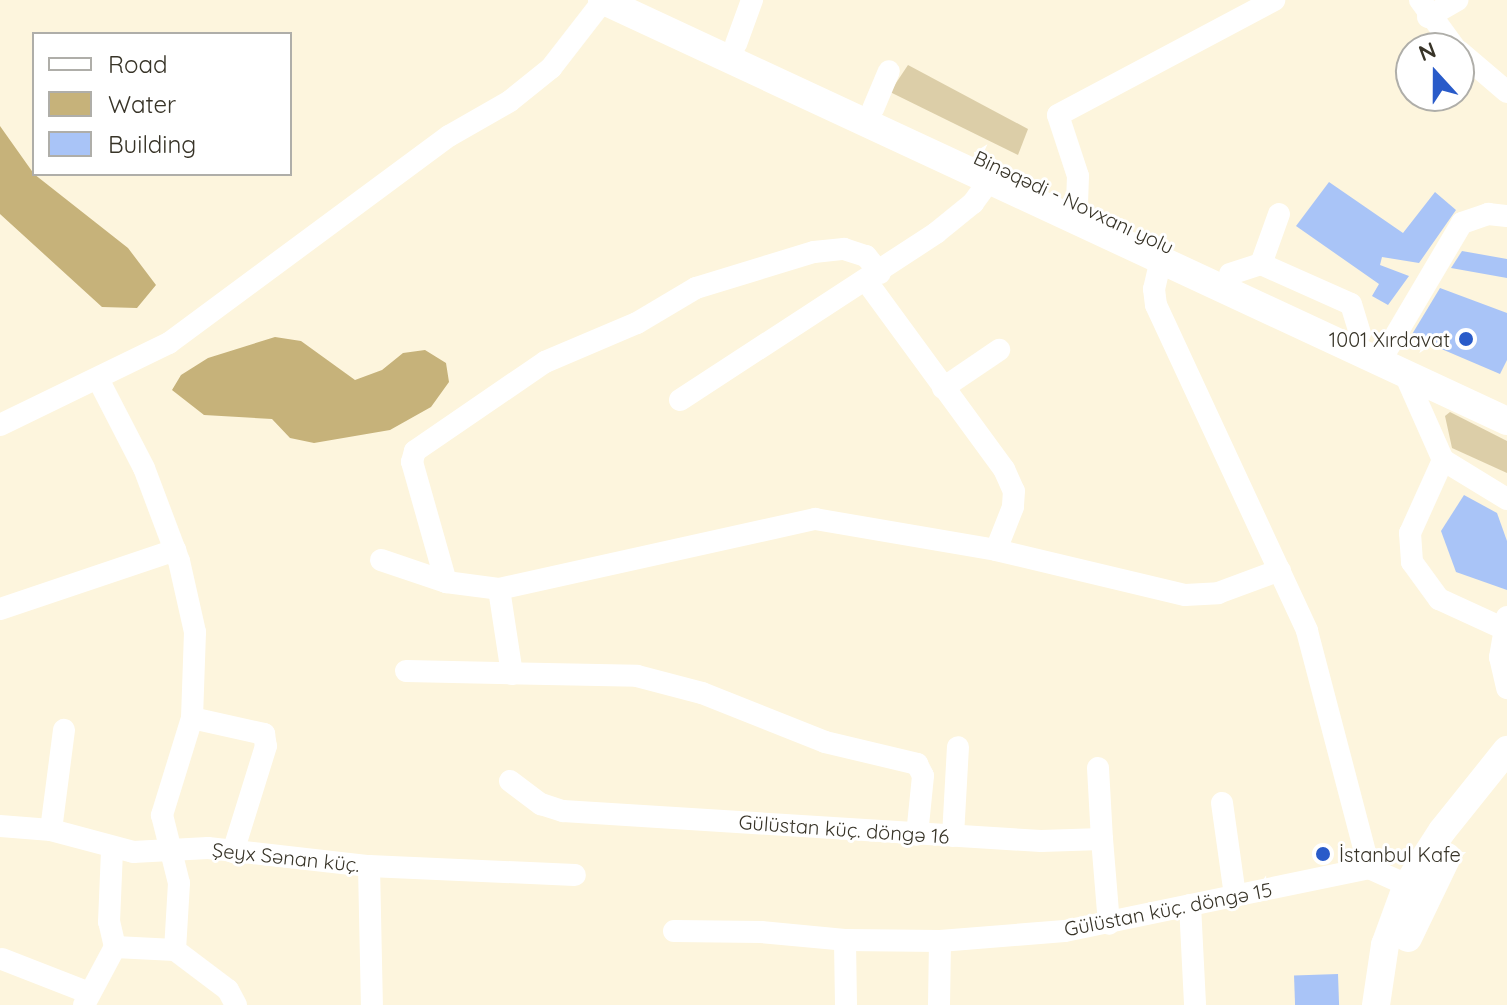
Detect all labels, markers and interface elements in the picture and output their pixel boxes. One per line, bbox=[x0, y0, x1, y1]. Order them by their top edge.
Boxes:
legend bbox=[32, 32, 292, 176]
north arrow bbox=[1395, 32, 1475, 112]
text: N bbox=[1415, 35, 1440, 67]
text: Road bbox=[108, 49, 168, 79]
text: Water bbox=[108, 89, 176, 119]
text: Building bbox=[108, 129, 196, 159]
street label: Binəqədi - Novxanı yolu bbox=[970, 145, 1178, 259]
place label: 1001 Xırdavat bbox=[1329, 327, 1450, 351]
marker: 1001 Xırdavat bbox=[1457, 330, 1475, 348]
street label: Gülüstan küç. döngə 16 bbox=[738, 810, 950, 848]
street label: Şeyx Sənan küç. bbox=[211, 837, 361, 877]
place label: İstanbul Kafe bbox=[1339, 842, 1461, 866]
marker: İstanbul Kafe bbox=[1314, 845, 1332, 863]
street label: Gülüstan küç. döngə 15 bbox=[1062, 877, 1274, 941]

